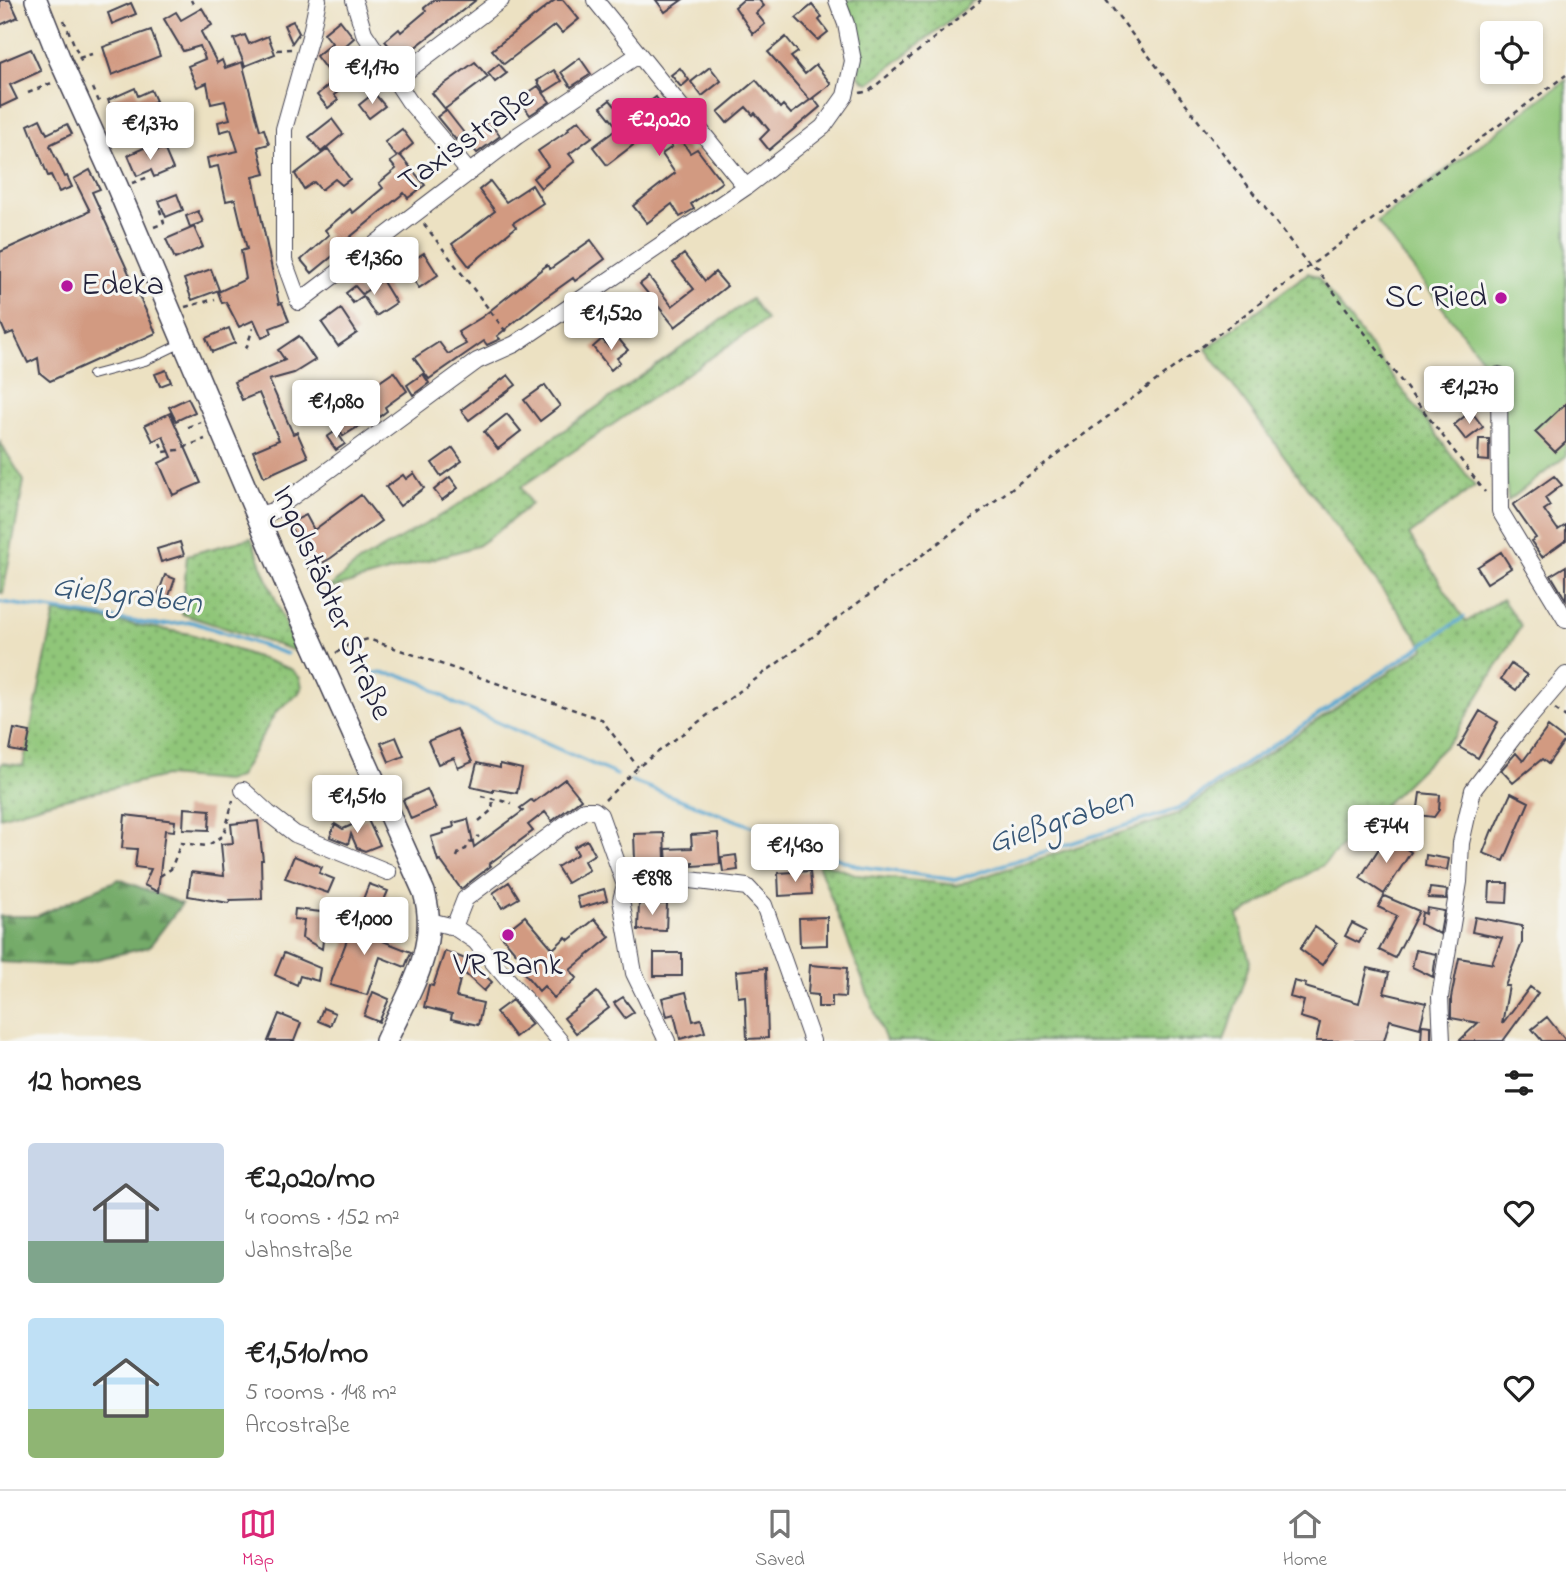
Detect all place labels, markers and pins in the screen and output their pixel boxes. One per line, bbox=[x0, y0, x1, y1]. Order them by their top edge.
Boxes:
pin: €1,170 bbox=[315, 46, 429, 106]
pin: €2,020 bbox=[602, 99, 716, 158]
pin: €1,370 bbox=[93, 102, 207, 162]
pin: €1,360 bbox=[317, 238, 431, 297]
place label: Edeka bbox=[81, 263, 164, 310]
place label: SC Ried bbox=[1385, 275, 1487, 322]
marker: Edeka bbox=[59, 278, 75, 294]
marker: SC Ried bbox=[1493, 290, 1509, 306]
pin: €1,520 bbox=[554, 292, 668, 352]
pin: €1,270 bbox=[1412, 366, 1526, 426]
pin: €1,080 bbox=[279, 380, 393, 440]
pin: €1,510 bbox=[300, 776, 414, 835]
pin: €744 bbox=[1345, 806, 1427, 865]
pin: €1,430 bbox=[738, 824, 852, 884]
pin: €898 bbox=[611, 858, 693, 917]
pin: €1,000 bbox=[307, 898, 421, 957]
marker: VR Bank bbox=[500, 927, 516, 943]
place label: VR Bank bbox=[452, 943, 564, 990]

